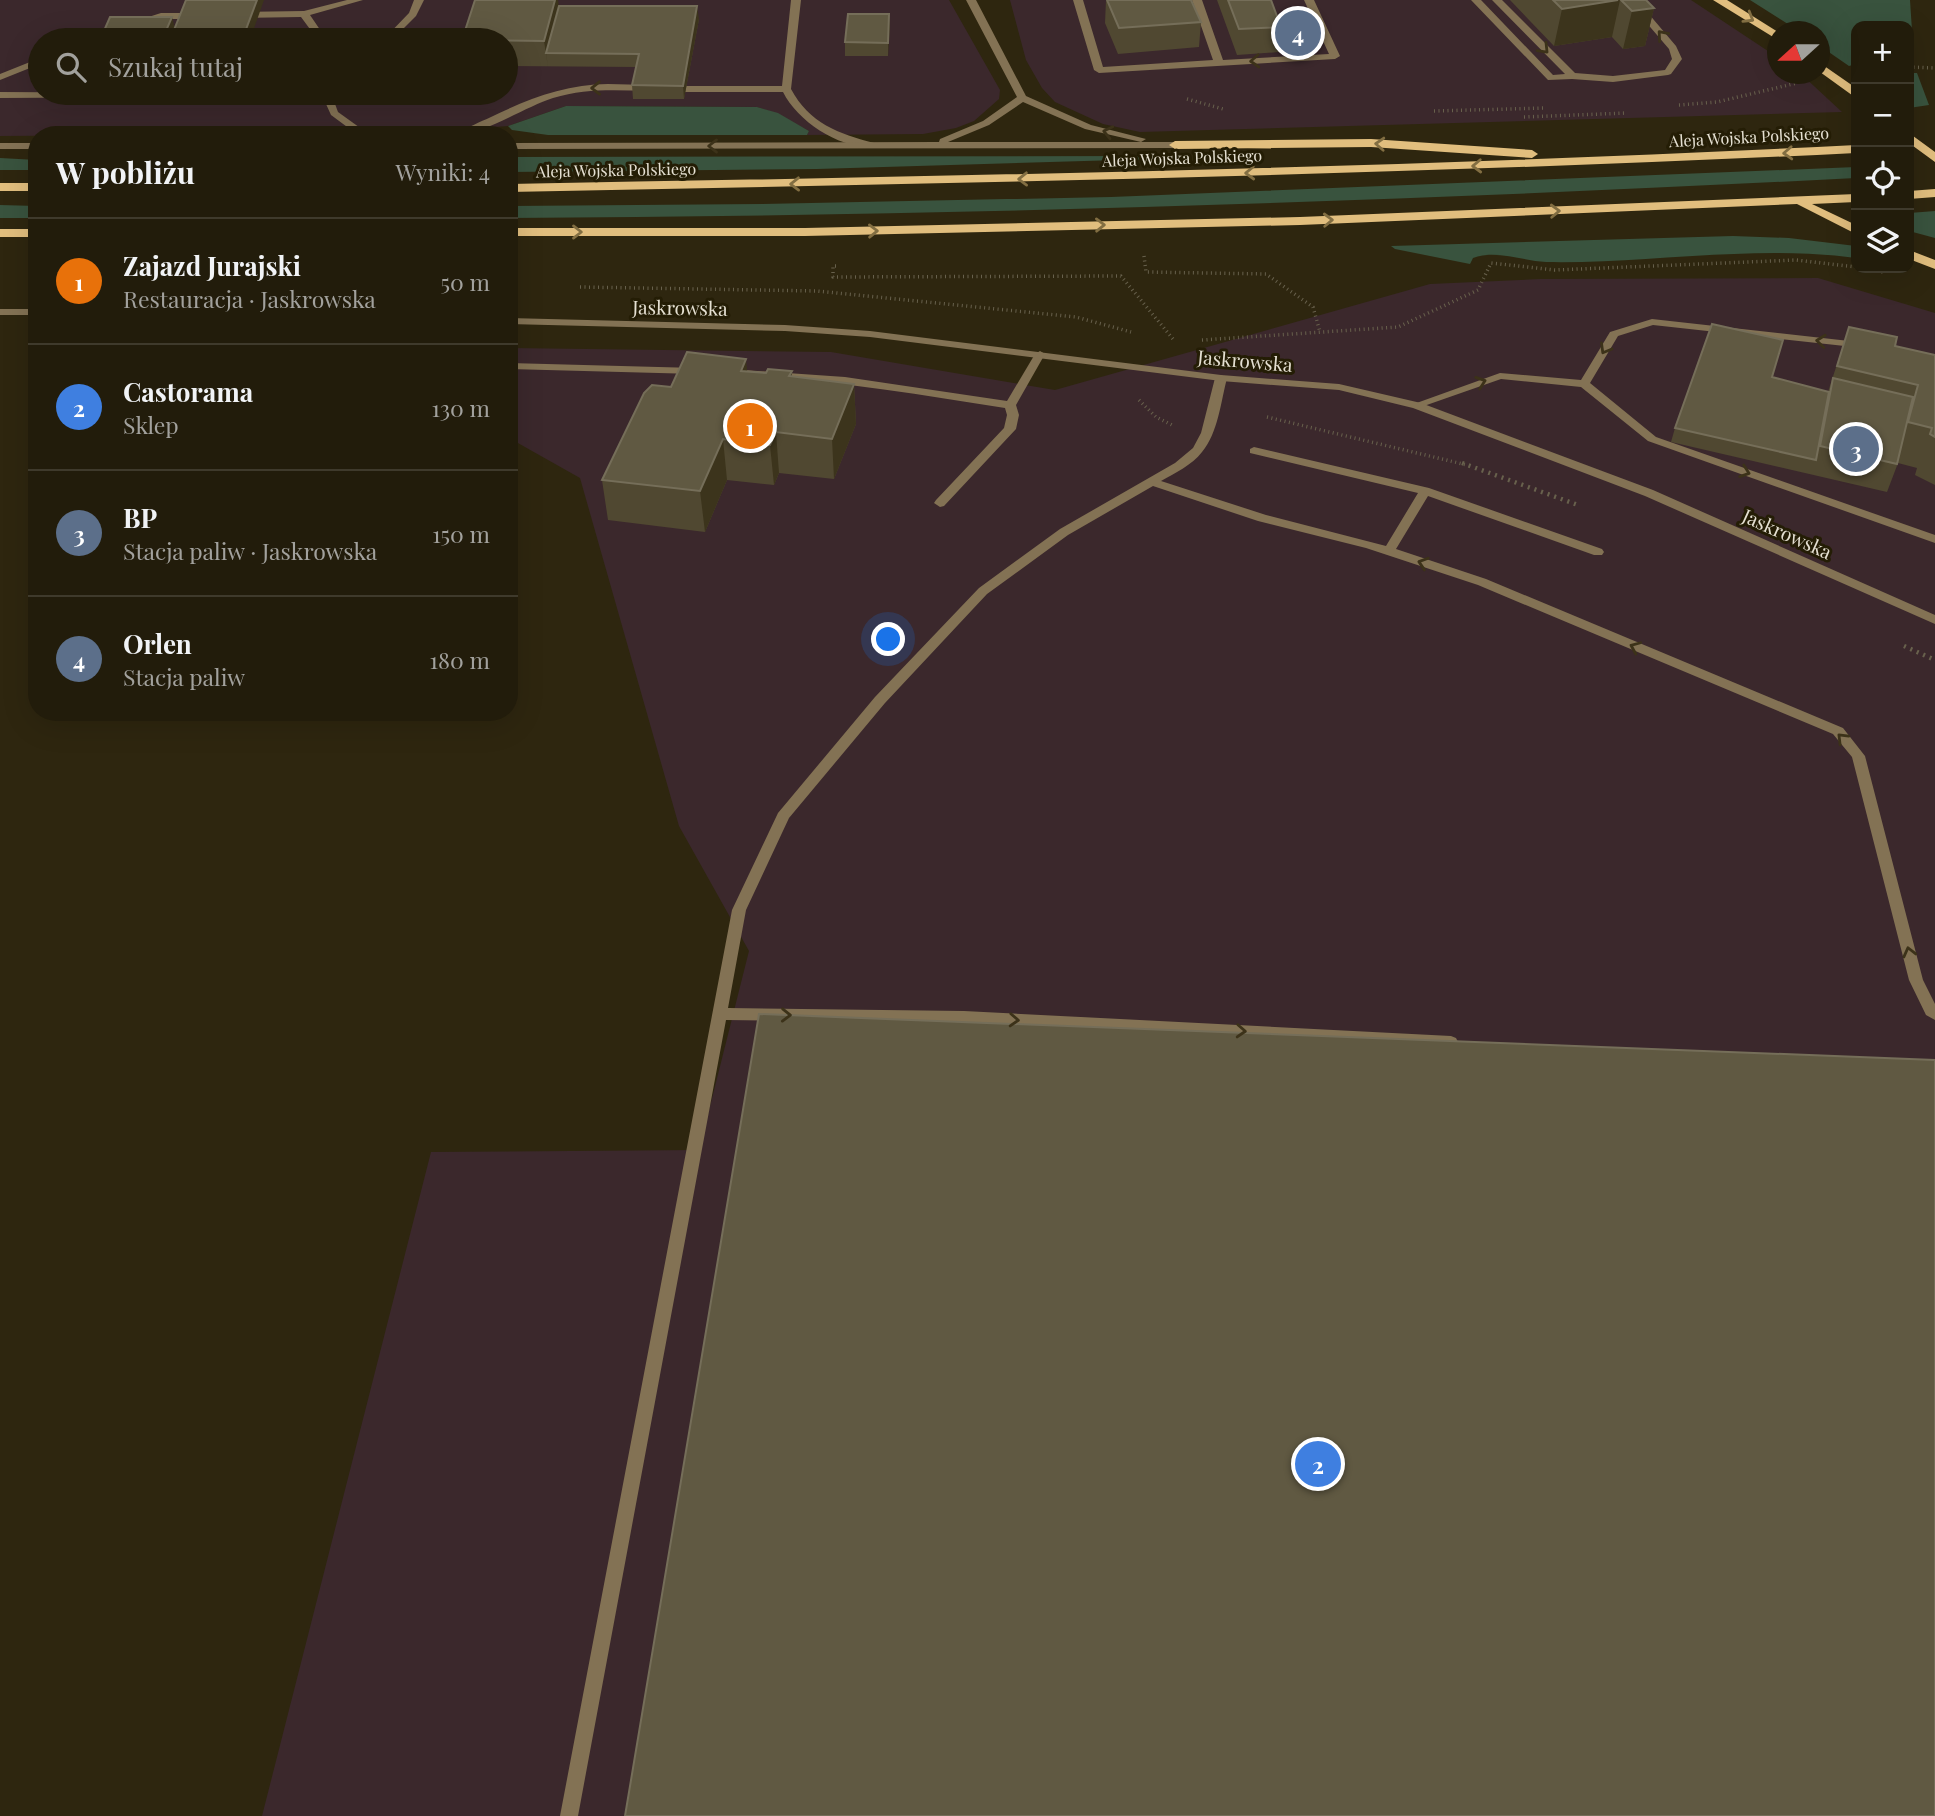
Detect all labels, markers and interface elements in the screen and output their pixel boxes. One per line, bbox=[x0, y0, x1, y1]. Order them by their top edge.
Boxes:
pin: 4 bbox=[1275, 7, 1321, 59]
one-way arrow bbox=[1741, 9, 1754, 22]
north arrow bbox=[1767, 21, 1830, 84]
map controls bbox=[1851, 21, 1914, 273]
button: + bbox=[1851, 21, 1914, 84]
search box bbox=[28, 28, 518, 105]
one-way arrow bbox=[1658, 30, 1670, 43]
one-way arrow bbox=[1536, 41, 1549, 54]
icon: search bbox=[52, 48, 90, 86]
text: Szukaj tutaj bbox=[108, 49, 243, 84]
one-way arrow bbox=[1250, 53, 1261, 68]
one-way arrow bbox=[590, 80, 601, 96]
button: − bbox=[1851, 84, 1914, 147]
street label: Aleja Wojska Polskiego bbox=[1667, 122, 1830, 151]
one-way arrow bbox=[1102, 126, 1114, 140]
one-way arrow bbox=[1374, 136, 1385, 151]
one-way arrow bbox=[707, 138, 717, 154]
street label: Aleja Wojska Polskiego bbox=[1101, 144, 1263, 171]
one-way arrow bbox=[1782, 145, 1793, 160]
button: locate bbox=[1851, 147, 1914, 210]
text: W pobliżu bbox=[56, 152, 195, 192]
text: Wyniki: 4 bbox=[395, 156, 490, 187]
street label: Aleja Wojska Polskiego bbox=[535, 158, 697, 181]
one-way arrow bbox=[1472, 158, 1483, 173]
one-way arrow bbox=[1244, 166, 1255, 181]
one-way arrow bbox=[1017, 171, 1027, 187]
one-way arrow bbox=[789, 177, 800, 192]
one-way arrow bbox=[1550, 204, 1561, 219]
button: layers bbox=[1851, 210, 1914, 273]
one-way arrow bbox=[1323, 212, 1334, 227]
one-way arrow bbox=[1095, 218, 1106, 233]
one-way arrow bbox=[868, 223, 879, 238]
one-way arrow bbox=[573, 224, 583, 240]
text: Zajazd Jurajski bbox=[123, 248, 301, 283]
text: 1 bbox=[75, 266, 83, 297]
text: 50 m bbox=[441, 266, 490, 297]
text: Restauracja · Jaskrowska bbox=[123, 283, 376, 314]
street label: Jaskrowska bbox=[631, 293, 728, 321]
one-way arrow bbox=[1815, 333, 1826, 348]
one-way arrow bbox=[1600, 341, 1613, 354]
street label: Jaskrowska bbox=[1196, 343, 1294, 377]
text: Castorama bbox=[123, 374, 253, 409]
one-way arrow bbox=[1475, 376, 1487, 390]
text: 2 bbox=[73, 392, 85, 423]
text: 130 m bbox=[432, 392, 490, 423]
pin: 1 bbox=[727, 400, 773, 452]
text: Sklep bbox=[123, 409, 179, 440]
pin: 3 bbox=[1833, 423, 1879, 475]
one-way arrow bbox=[1739, 464, 1751, 478]
text: BP bbox=[123, 500, 157, 535]
street label: Jaskrowska bbox=[1738, 501, 1837, 565]
text: 3 bbox=[73, 518, 85, 549]
text: 150 m bbox=[432, 518, 490, 549]
text: Stacja paliw · Jaskrowska bbox=[123, 535, 377, 566]
one-way arrow bbox=[1418, 557, 1430, 571]
your location bbox=[871, 622, 905, 656]
text: Orlen bbox=[123, 626, 192, 661]
one-way arrow bbox=[1630, 641, 1642, 655]
text: 4 bbox=[73, 644, 85, 675]
text: 180 m bbox=[430, 644, 490, 675]
text: Stacja paliw bbox=[123, 661, 245, 692]
one-way arrow bbox=[1838, 733, 1850, 746]
one-way arrow bbox=[1903, 946, 1917, 958]
one-way arrow bbox=[782, 1007, 792, 1023]
one-way arrow bbox=[1009, 1012, 1020, 1027]
one-way arrow bbox=[1236, 1024, 1247, 1039]
pin: 2 bbox=[1295, 1438, 1341, 1490]

